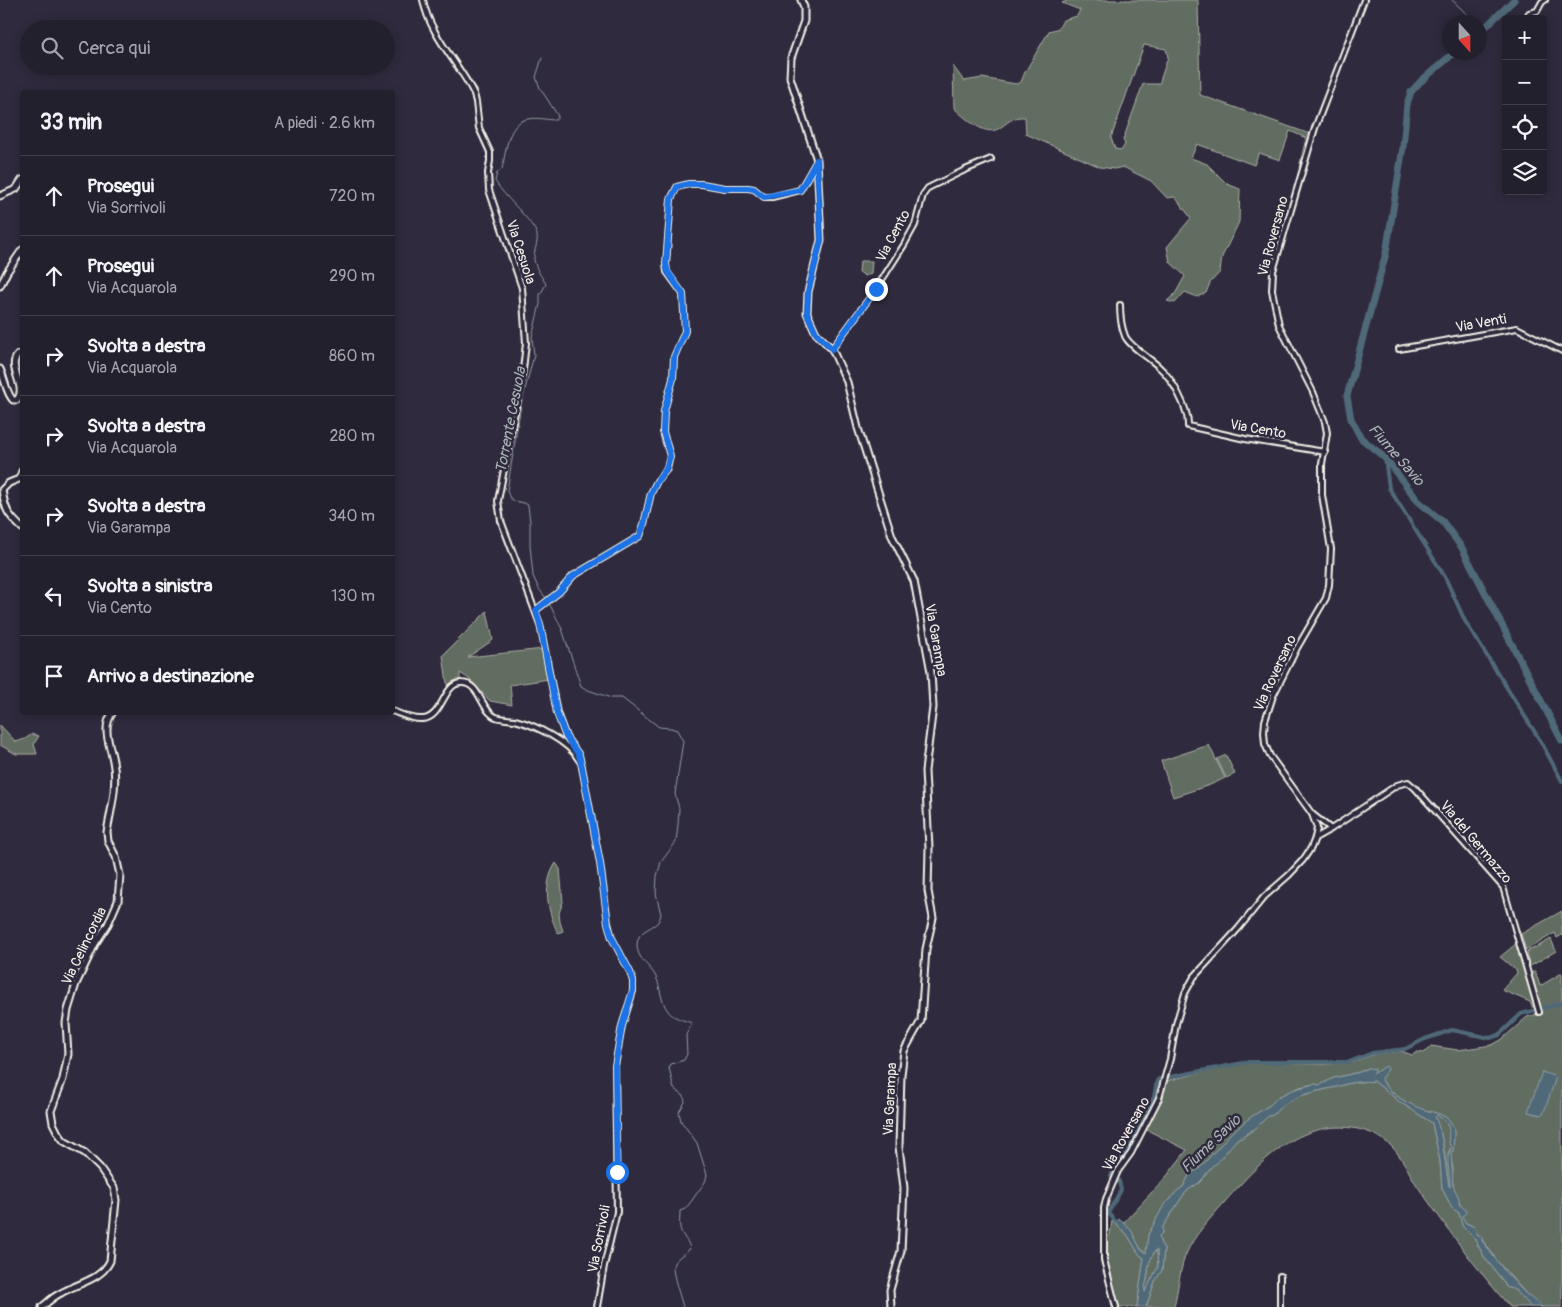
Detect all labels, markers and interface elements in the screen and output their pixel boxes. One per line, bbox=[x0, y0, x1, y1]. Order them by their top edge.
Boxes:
north arrow bbox=[1442, 15, 1487, 60]
map controls bbox=[1502, 15, 1547, 195]
button: + bbox=[1502, 15, 1547, 60]
search box bbox=[20, 20, 395, 75]
icon: search bbox=[38, 34, 66, 62]
text: Cerca qui bbox=[78, 36, 150, 60]
button: − bbox=[1502, 60, 1547, 105]
button: locate bbox=[1502, 105, 1547, 150]
text: 33 min bbox=[40, 109, 102, 136]
text: A piedi · 2.6 km bbox=[274, 113, 375, 133]
button: layers bbox=[1502, 150, 1547, 195]
text: Prosegui bbox=[87, 174, 154, 198]
icon: ahead bbox=[40, 182, 68, 210]
text: 720 m bbox=[329, 186, 375, 206]
street label: Via Roversano bbox=[1254, 194, 1292, 278]
text: Via Sorrivoli bbox=[87, 198, 165, 218]
street label: Via Cento bbox=[872, 207, 914, 265]
street label: Via Cesuola bbox=[503, 218, 539, 286]
text: Prosegui bbox=[87, 254, 154, 278]
icon: ahead bbox=[40, 262, 68, 290]
text: 290 m bbox=[329, 266, 375, 286]
text: Via Acquarola bbox=[87, 278, 177, 298]
route end bbox=[865, 278, 888, 301]
street label: Via Venti bbox=[1454, 310, 1508, 336]
text: Svolta a destra bbox=[87, 334, 206, 358]
icon: right bbox=[40, 342, 68, 370]
text: 860 m bbox=[329, 346, 375, 366]
text: Via Acquarola bbox=[87, 358, 177, 378]
water label: Torrente Cesuola bbox=[491, 364, 531, 475]
text: Svolta a destra bbox=[87, 414, 206, 438]
street label: Via Cento bbox=[1229, 416, 1288, 442]
water label: Fiume Savio bbox=[1364, 420, 1429, 491]
icon: right bbox=[40, 422, 68, 450]
text: 280 m bbox=[329, 426, 375, 446]
text: Via Acquarola bbox=[87, 438, 177, 458]
text: Svolta a destra bbox=[87, 494, 206, 518]
icon: right bbox=[40, 502, 68, 530]
text: 340 m bbox=[328, 506, 375, 526]
text: Via Garampa bbox=[87, 518, 171, 538]
text: Svolta a sinistra bbox=[87, 574, 213, 598]
icon: left bbox=[40, 582, 68, 610]
text: 130 m bbox=[331, 586, 375, 606]
text: Via Cento bbox=[87, 598, 152, 618]
street label: Via Garampa bbox=[921, 602, 951, 678]
street label: Via Roversano bbox=[1250, 632, 1300, 714]
icon: arrive bbox=[40, 662, 68, 690]
text: Arrivo a destinazione bbox=[87, 664, 254, 688]
street label: Via del Germazzo bbox=[1436, 797, 1516, 887]
street label: Via Celincordia bbox=[58, 904, 110, 988]
street label: Via Garampa bbox=[880, 1062, 900, 1136]
street label: Via Roversano bbox=[1099, 1093, 1154, 1174]
water label: Fiume Savio bbox=[1177, 1110, 1246, 1177]
route start bbox=[606, 1161, 629, 1184]
street label: Via Sorrivoli bbox=[584, 1203, 614, 1274]

